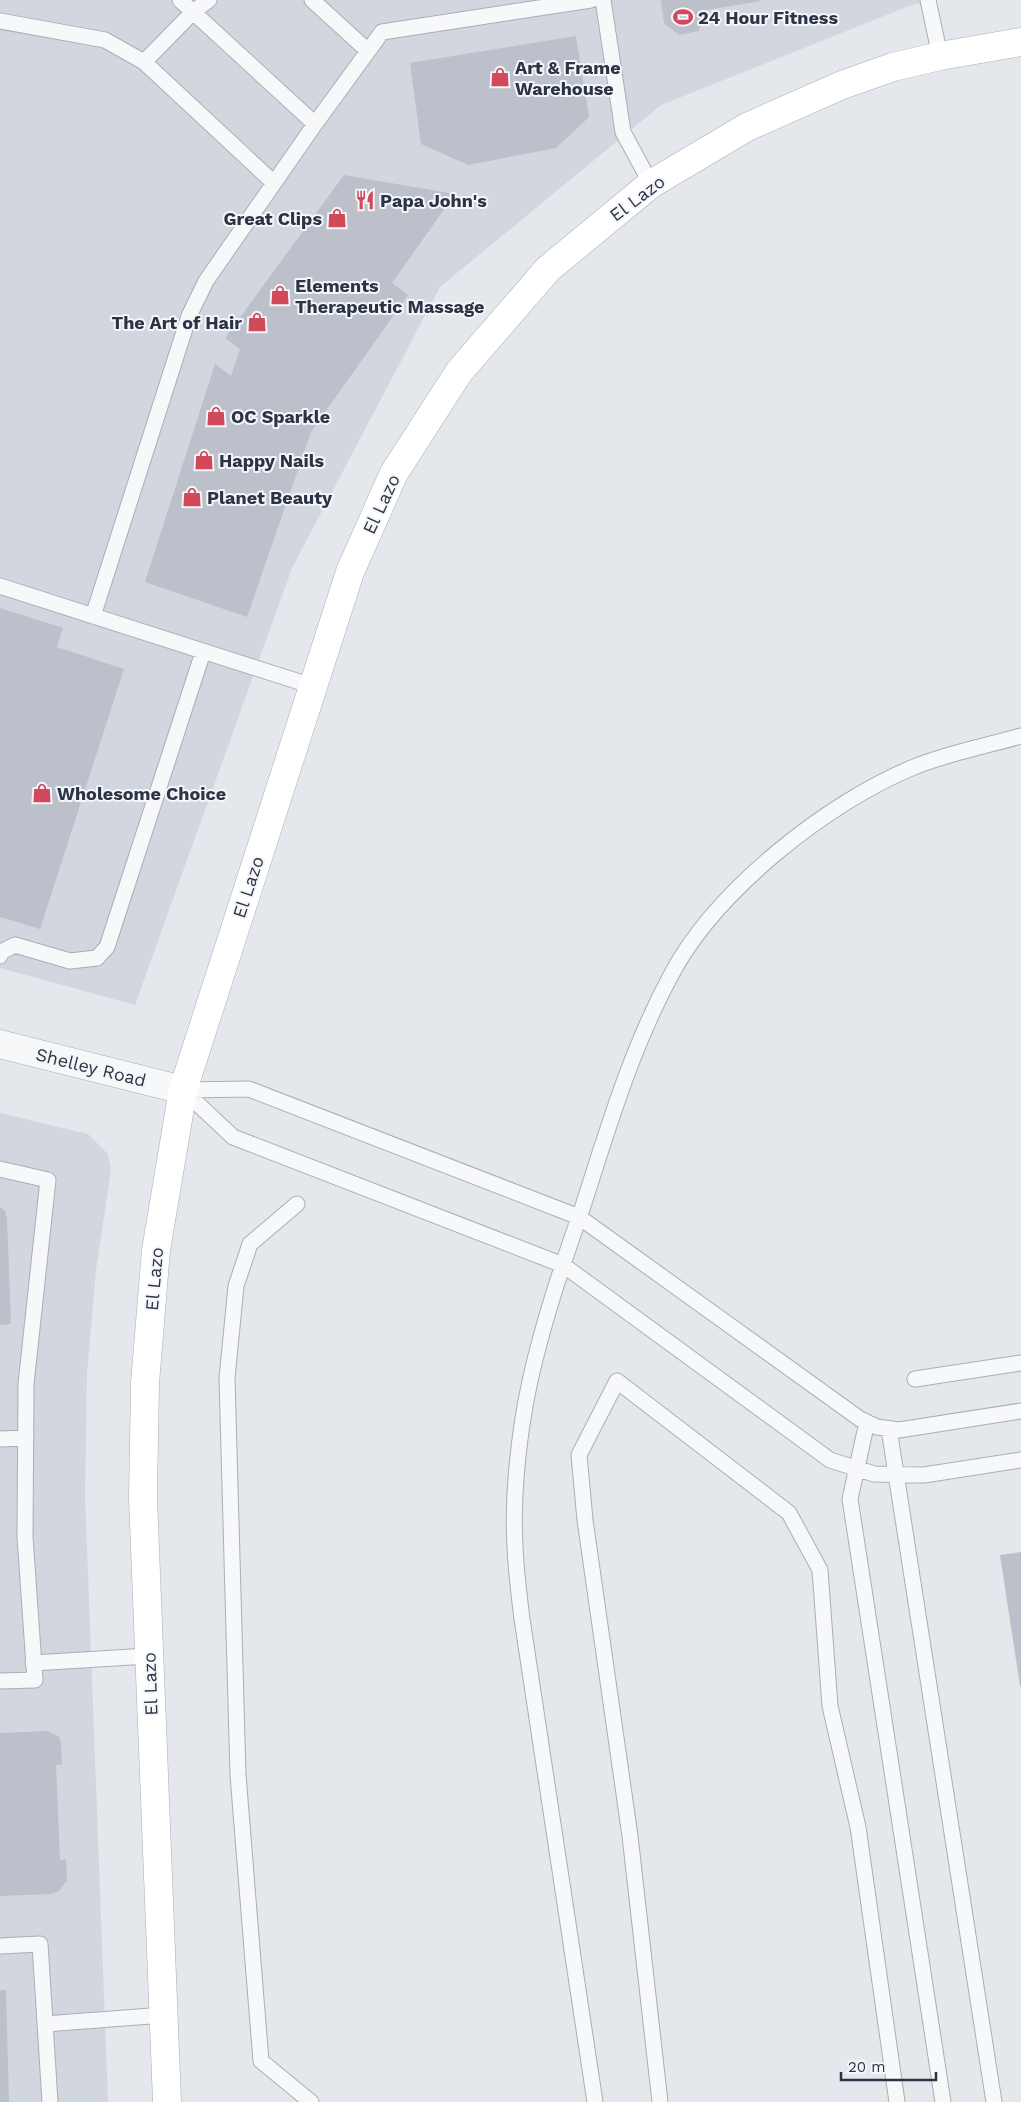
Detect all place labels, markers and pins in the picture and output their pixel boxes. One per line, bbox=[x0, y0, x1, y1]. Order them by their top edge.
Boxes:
sports icon: 24 Hour Fitness bbox=[672, 6, 694, 28]
place label: 24 Hour Fitness bbox=[698, 7, 838, 28]
place label: Art & Frame Warehouse bbox=[515, 57, 621, 99]
shop icon: Art & Frame Warehouse bbox=[489, 66, 511, 88]
restaurant icon: Papa John's bbox=[354, 189, 376, 211]
place label: Papa John's bbox=[380, 190, 487, 211]
shop icon: Great Clips bbox=[326, 207, 348, 229]
place label: Great Clips bbox=[224, 208, 322, 229]
place label: Elements Therapeutic Massage bbox=[295, 275, 485, 317]
shop icon: Elements Therapeutic Massage bbox=[269, 284, 291, 306]
shop icon: The Art of Hair bbox=[246, 311, 268, 333]
place label: The Art of Hair bbox=[112, 312, 242, 333]
shop icon: OC Sparkle bbox=[205, 405, 227, 427]
place label: OC Sparkle bbox=[231, 406, 330, 427]
shop icon: Happy Nails bbox=[193, 449, 215, 471]
place label: Happy Nails bbox=[219, 450, 325, 471]
shop icon: Planet Beauty bbox=[181, 486, 203, 508]
place label: Planet Beauty bbox=[207, 487, 333, 508]
shop icon: Wholesome Choice bbox=[31, 782, 53, 804]
place label: Wholesome Choice bbox=[57, 783, 226, 804]

